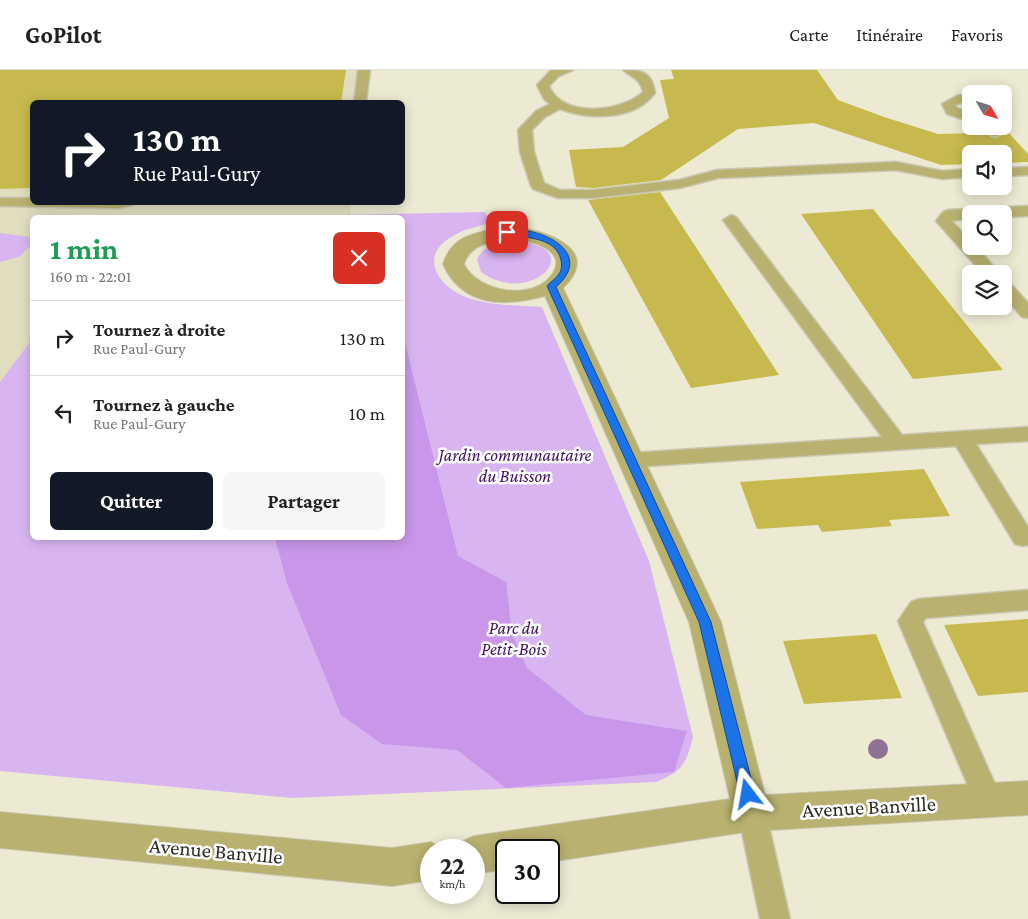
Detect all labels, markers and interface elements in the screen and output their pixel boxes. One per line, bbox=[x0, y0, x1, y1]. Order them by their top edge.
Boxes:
text: GoPilot bbox=[25, 21, 101, 48]
text: Carte bbox=[789, 25, 828, 45]
text: Itinéraire bbox=[856, 25, 923, 45]
text: Favoris bbox=[951, 25, 1003, 45]
north arrow bbox=[962, 85, 1012, 135]
map controls bbox=[962, 85, 1012, 315]
icon: right bbox=[50, 120, 115, 185]
text: 130 m bbox=[133, 120, 221, 159]
button: sound bbox=[962, 145, 1012, 195]
text: Rue Paul-Gury bbox=[133, 161, 260, 186]
button: search bbox=[962, 205, 1012, 255]
pin bbox=[486, 211, 528, 253]
icon: arrive bbox=[493, 218, 521, 246]
text: 1 min bbox=[50, 232, 118, 265]
button: close bbox=[333, 232, 385, 284]
button: layers bbox=[962, 265, 1012, 315]
text: 160 m · 22:01 bbox=[50, 268, 131, 285]
text: Tournez à droite bbox=[93, 319, 225, 340]
icon: right bbox=[50, 324, 78, 352]
text: 130 m bbox=[340, 328, 385, 349]
text: Rue Paul-Gury bbox=[93, 340, 186, 357]
text: Tournez à gauche bbox=[93, 394, 235, 415]
icon: left bbox=[50, 399, 78, 427]
text: 10 m bbox=[349, 403, 385, 424]
text: Rue Paul-Gury bbox=[93, 415, 186, 432]
park label: Jardin communautaire du Buisson bbox=[436, 445, 592, 486]
button: Quitter bbox=[50, 472, 213, 530]
button: Partager bbox=[223, 472, 385, 530]
park label: Parc du Petit-Bois bbox=[481, 618, 547, 659]
position arrow bbox=[721, 767, 773, 819]
street label: Avenue Banville bbox=[802, 792, 936, 822]
street label: Avenue Banville bbox=[148, 833, 284, 869]
speed limit sign: 30 bbox=[495, 839, 560, 904]
text: 22 bbox=[440, 852, 465, 879]
text: km/h bbox=[440, 877, 465, 891]

